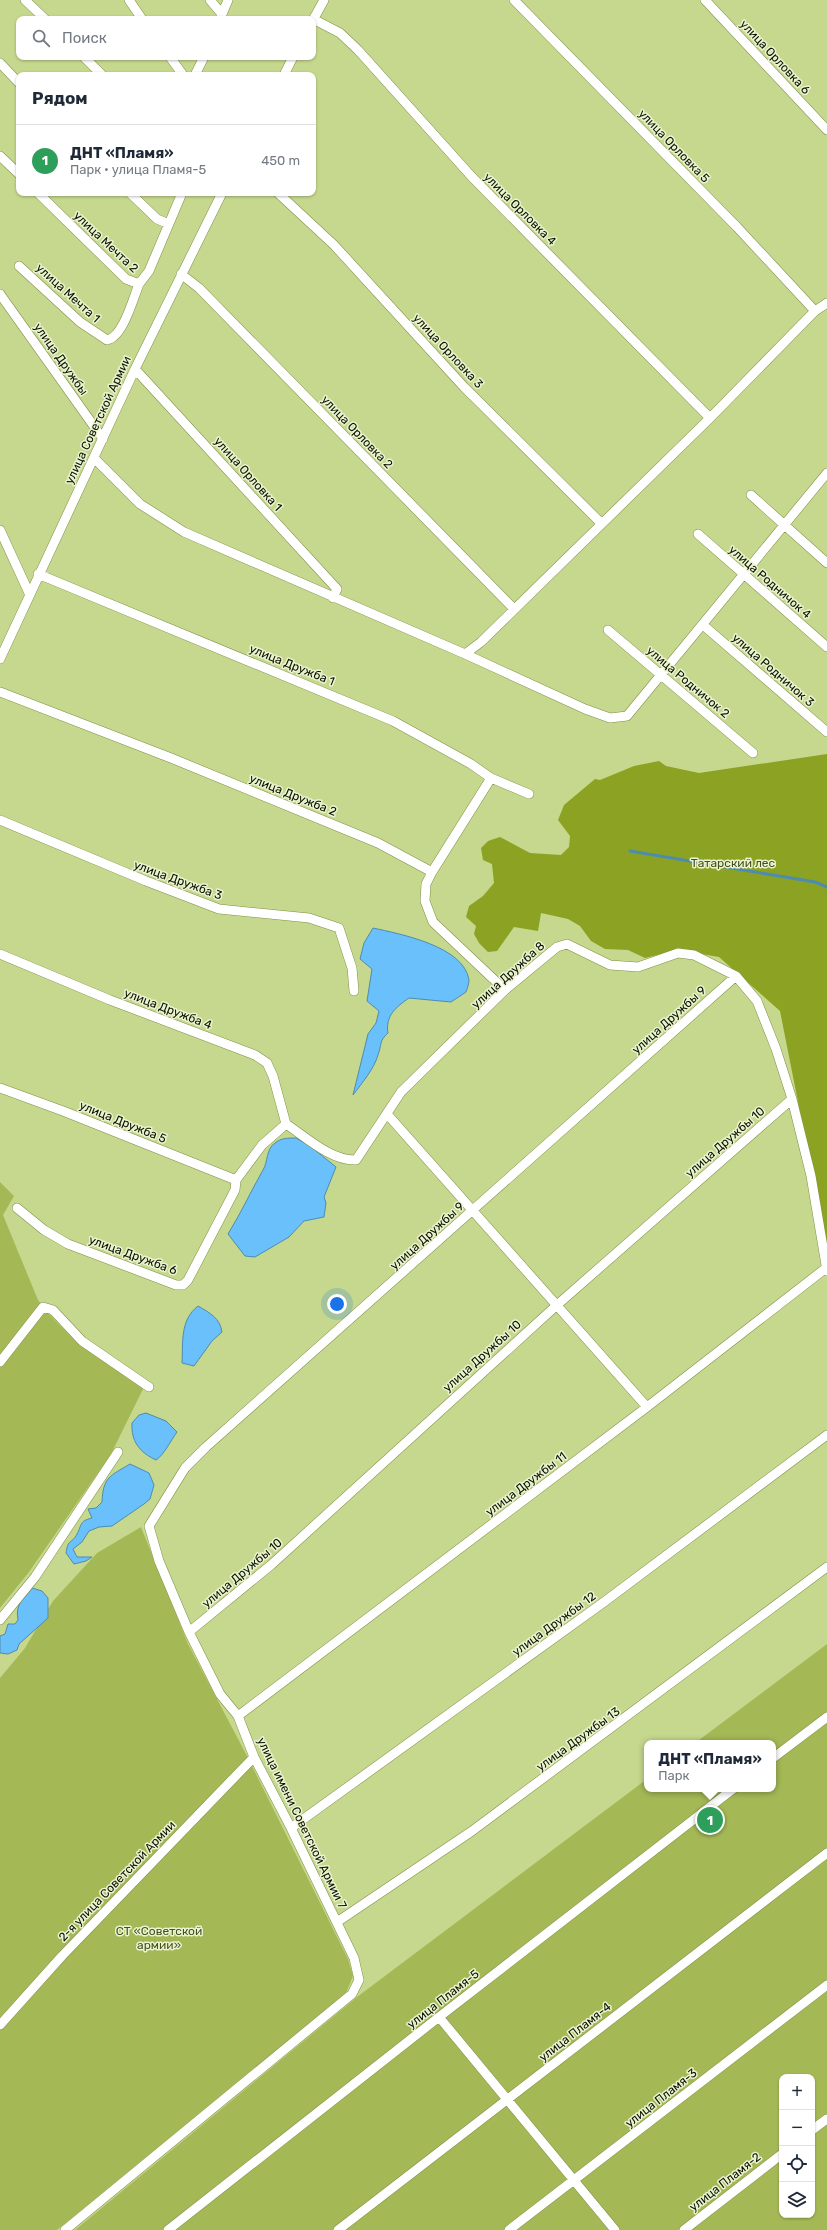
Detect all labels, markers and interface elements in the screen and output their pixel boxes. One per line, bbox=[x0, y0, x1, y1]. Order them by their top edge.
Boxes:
search box bbox=[16, 16, 316, 60]
street label: улица Орловка 6 bbox=[737, 17, 813, 97]
icon: search bbox=[30, 27, 52, 49]
text: Поиск bbox=[62, 29, 107, 47]
text: Рядом bbox=[32, 88, 88, 108]
street label: улица Орловка 5 bbox=[636, 106, 712, 186]
text: ДНТ «Пламя» bbox=[70, 144, 174, 162]
text: 1 bbox=[42, 153, 48, 168]
text: 450 m bbox=[261, 153, 300, 168]
text: Парк · улица Пламя-5 bbox=[70, 162, 206, 177]
street label: улица Орловка 4 bbox=[481, 170, 560, 249]
street label: улица Мечта 2 bbox=[71, 209, 141, 275]
street label: улица Мечта 1 bbox=[33, 261, 103, 325]
street label: улица Орловка 3 bbox=[410, 311, 486, 391]
street label: улица Дружбы bbox=[31, 320, 91, 398]
street label: улица Советской Армии bbox=[62, 354, 134, 486]
street label: улица Орловка 2 bbox=[319, 393, 395, 471]
street label: улица Орловка 1 bbox=[211, 434, 285, 514]
street label: улица Родничок 4 bbox=[726, 543, 814, 622]
street label: улица Родничок 3 bbox=[729, 631, 817, 709]
street label: улица Дружба 1 bbox=[247, 642, 337, 688]
street label: улица Родничок 2 bbox=[644, 643, 732, 721]
street label: улица Дружба 2 bbox=[247, 771, 339, 819]
park label: Татарский лес bbox=[691, 856, 776, 870]
street label: улица Дружба 3 bbox=[132, 858, 224, 902]
street label: улица Дружба 8 bbox=[469, 939, 547, 1011]
street label: улица Дружбы 9 bbox=[629, 983, 709, 1057]
street label: улица Дружба 4 bbox=[122, 986, 214, 1032]
street label: улица Дружба 5 bbox=[77, 1098, 169, 1146]
street label: улица Дружбы 10 bbox=[683, 1104, 767, 1180]
street label: улица Дружбы 9 bbox=[387, 1199, 467, 1273]
street label: улица Дружба 6 bbox=[87, 1233, 179, 1277]
your location bbox=[327, 1294, 347, 1314]
street label: улица Дружбы 10 bbox=[440, 1317, 524, 1395]
street label: улица Дружбы 11 bbox=[483, 1449, 569, 1519]
street label: улица Дружбы 10 bbox=[199, 1535, 285, 1611]
street label: улица Дружбы 12 bbox=[510, 1589, 598, 1659]
street label: улица Дружбы 13 bbox=[534, 1704, 622, 1774]
street label: улица имени Советской Армии 7 bbox=[254, 1735, 350, 1911]
popup bbox=[644, 1740, 776, 1792]
text: ДНТ «Пламя» bbox=[658, 1750, 762, 1768]
text: Парк bbox=[658, 1768, 689, 1783]
pin: 1 bbox=[697, 1805, 723, 1835]
street label: 2-я улица Советской Армии bbox=[56, 1818, 178, 1944]
park label: СТ «Советской армии» bbox=[116, 1924, 202, 1952]
street label: улица Пламя-5 bbox=[404, 1967, 482, 2031]
street label: улица Пламя-4 bbox=[536, 1999, 614, 2064]
street label: улица Пламя-3 bbox=[622, 2066, 700, 2130]
map controls bbox=[779, 2074, 815, 2218]
button: + bbox=[779, 2074, 815, 2110]
button: − bbox=[779, 2110, 815, 2146]
button: locate bbox=[779, 2146, 815, 2182]
street label: улица Пламя-2 bbox=[687, 2150, 763, 2214]
button: layers bbox=[779, 2182, 815, 2218]

